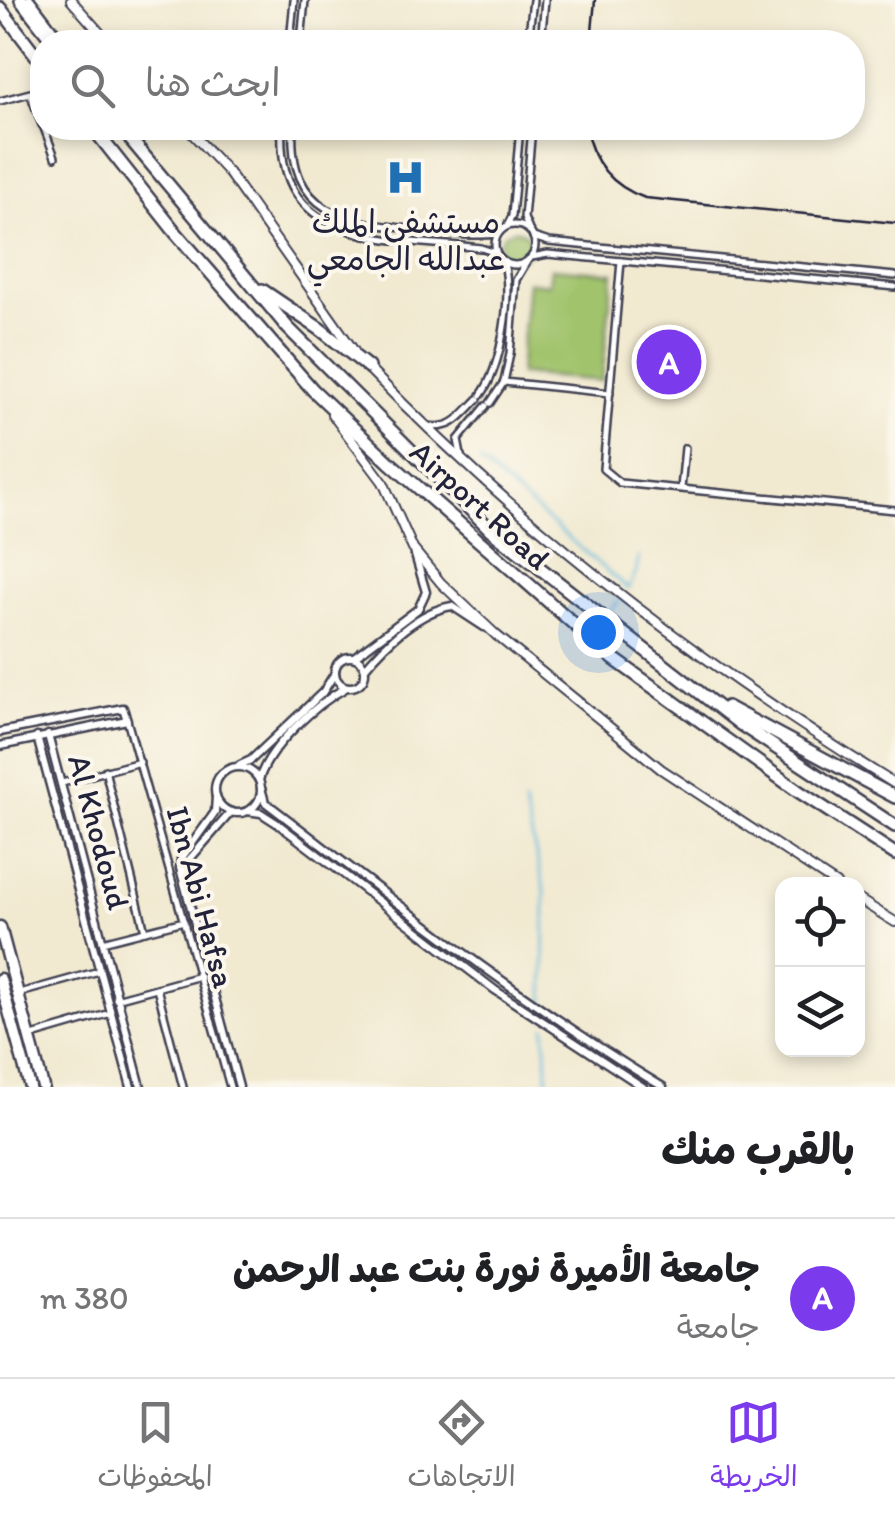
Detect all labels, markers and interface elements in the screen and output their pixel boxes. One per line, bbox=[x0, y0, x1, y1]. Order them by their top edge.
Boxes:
search box bbox=[30, 30, 865, 140]
icon: search bbox=[65, 58, 120, 113]
text: ابحث هنا bbox=[145, 60, 281, 106]
hospital icon: مستشفى الملك عبدالله الجامعي bbox=[385, 156, 427, 198]
place label: مستشفى الملك عبدالله الجامعي bbox=[307, 203, 505, 287]
pin: A bbox=[636, 324, 702, 400]
street label: Airport Road bbox=[402, 432, 558, 578]
your location bbox=[573, 607, 624, 658]
street label: Al Khodoud bbox=[60, 750, 138, 914]
street label: Ibn Abi Hafsa bbox=[159, 802, 244, 992]
map controls bbox=[775, 877, 865, 1057]
button: locate bbox=[775, 877, 865, 967]
button: layers bbox=[775, 967, 865, 1057]
text: بالقرب منك bbox=[661, 1124, 855, 1175]
text: جامعة الأميرة نورة بنت عبد الرحمن bbox=[233, 1246, 760, 1292]
text: 380 m bbox=[40, 1279, 129, 1317]
text: A bbox=[812, 1279, 833, 1317]
text: جامعة bbox=[677, 1308, 760, 1346]
tab: المحفوظات bbox=[97, 1395, 213, 1501]
tab: الاتجاهات bbox=[407, 1395, 516, 1501]
tab: الخريطة bbox=[710, 1395, 798, 1501]

